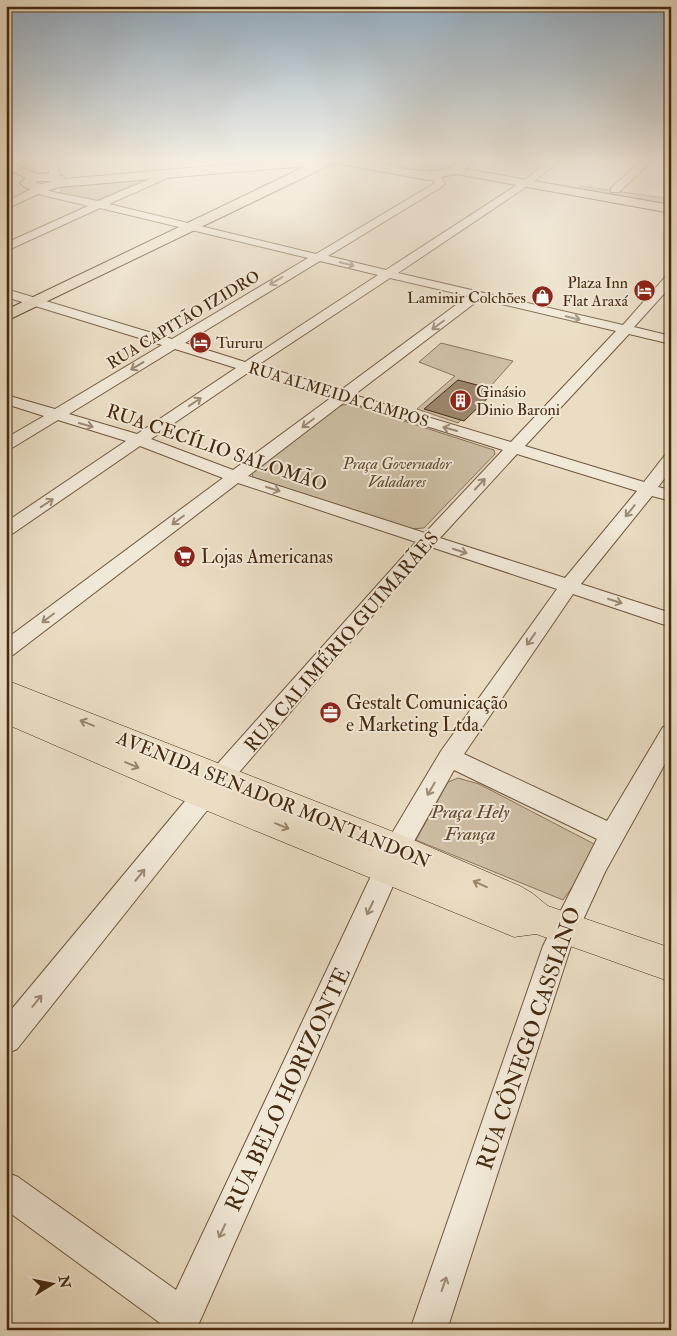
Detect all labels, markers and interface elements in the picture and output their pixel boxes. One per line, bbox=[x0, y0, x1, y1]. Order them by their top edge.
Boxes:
one-way arrow bbox=[339, 260, 355, 269]
street label: RUA CAPITÃO IZIDRO bbox=[103, 266, 264, 373]
place label: Plaza Inn Flat Araxá bbox=[562, 273, 628, 311]
one-way arrow bbox=[270, 277, 284, 287]
hotel icon: Plaza Inn Flat Araxá bbox=[632, 279, 656, 303]
shop icon: Lamimir Colchões bbox=[530, 285, 554, 309]
place label: Lamimir Colchões bbox=[407, 288, 526, 308]
one-way arrow bbox=[565, 314, 581, 323]
one-way arrow bbox=[432, 319, 445, 330]
hotel icon: Tururu bbox=[188, 330, 212, 354]
place label: Tururu bbox=[216, 333, 263, 353]
street label: RUA ALMEIDA CAMPOS bbox=[246, 358, 431, 432]
one-way arrow bbox=[131, 361, 145, 371]
place label: Ginásio Dinio Baroni bbox=[476, 382, 560, 420]
building icon: Ginásio Dinio Baroni bbox=[448, 388, 472, 412]
street label: RUA CECÍLIO SALOMÃO bbox=[103, 397, 331, 497]
one-way arrow bbox=[188, 397, 202, 407]
one-way arrow bbox=[302, 417, 315, 428]
one-way arrow bbox=[78, 420, 94, 430]
one-way arrow bbox=[442, 423, 458, 433]
park label: Praça Governador Valadares bbox=[342, 454, 452, 492]
one-way arrow bbox=[474, 477, 486, 490]
one-way arrow bbox=[264, 485, 280, 494]
one-way arrow bbox=[39, 498, 53, 508]
one-way arrow bbox=[625, 504, 636, 517]
one-way arrow bbox=[171, 515, 185, 525]
street label: RUA CALIMÉRIO GUIMARÃES bbox=[238, 525, 444, 757]
supermarket icon: Lojas Americanas bbox=[173, 544, 197, 568]
place label: Lojas Americanas bbox=[201, 545, 333, 569]
one-way arrow bbox=[452, 547, 467, 556]
one-way arrow bbox=[606, 597, 622, 607]
one-way arrow bbox=[41, 613, 55, 623]
one-way arrow bbox=[526, 632, 536, 646]
place label: Gestalt Comunicação e Marketing Ltda. bbox=[346, 691, 508, 737]
office icon: Gestalt Comunicação e Marketing Ltda. bbox=[318, 701, 342, 725]
one-way arrow bbox=[80, 717, 95, 727]
street label: AVENIDA SENADOR MONTANDON bbox=[112, 725, 434, 874]
one-way arrow bbox=[124, 760, 139, 770]
one-way arrow bbox=[426, 781, 436, 796]
park label: Praça Hely França bbox=[430, 800, 510, 846]
one-way arrow bbox=[274, 822, 289, 832]
one-way arrow bbox=[134, 869, 145, 882]
one-way arrow bbox=[473, 879, 488, 889]
one-way arrow bbox=[365, 900, 374, 915]
street label: RUA CÔNEGO CASSIANO bbox=[470, 903, 587, 1174]
street label: RUA BELO HORIZONTE bbox=[219, 963, 357, 1216]
one-way arrow bbox=[31, 995, 42, 1008]
one-way arrow bbox=[217, 1223, 227, 1238]
north arrow bbox=[28, 1258, 78, 1308]
text: N bbox=[55, 1273, 74, 1290]
one-way arrow bbox=[439, 1276, 449, 1292]

